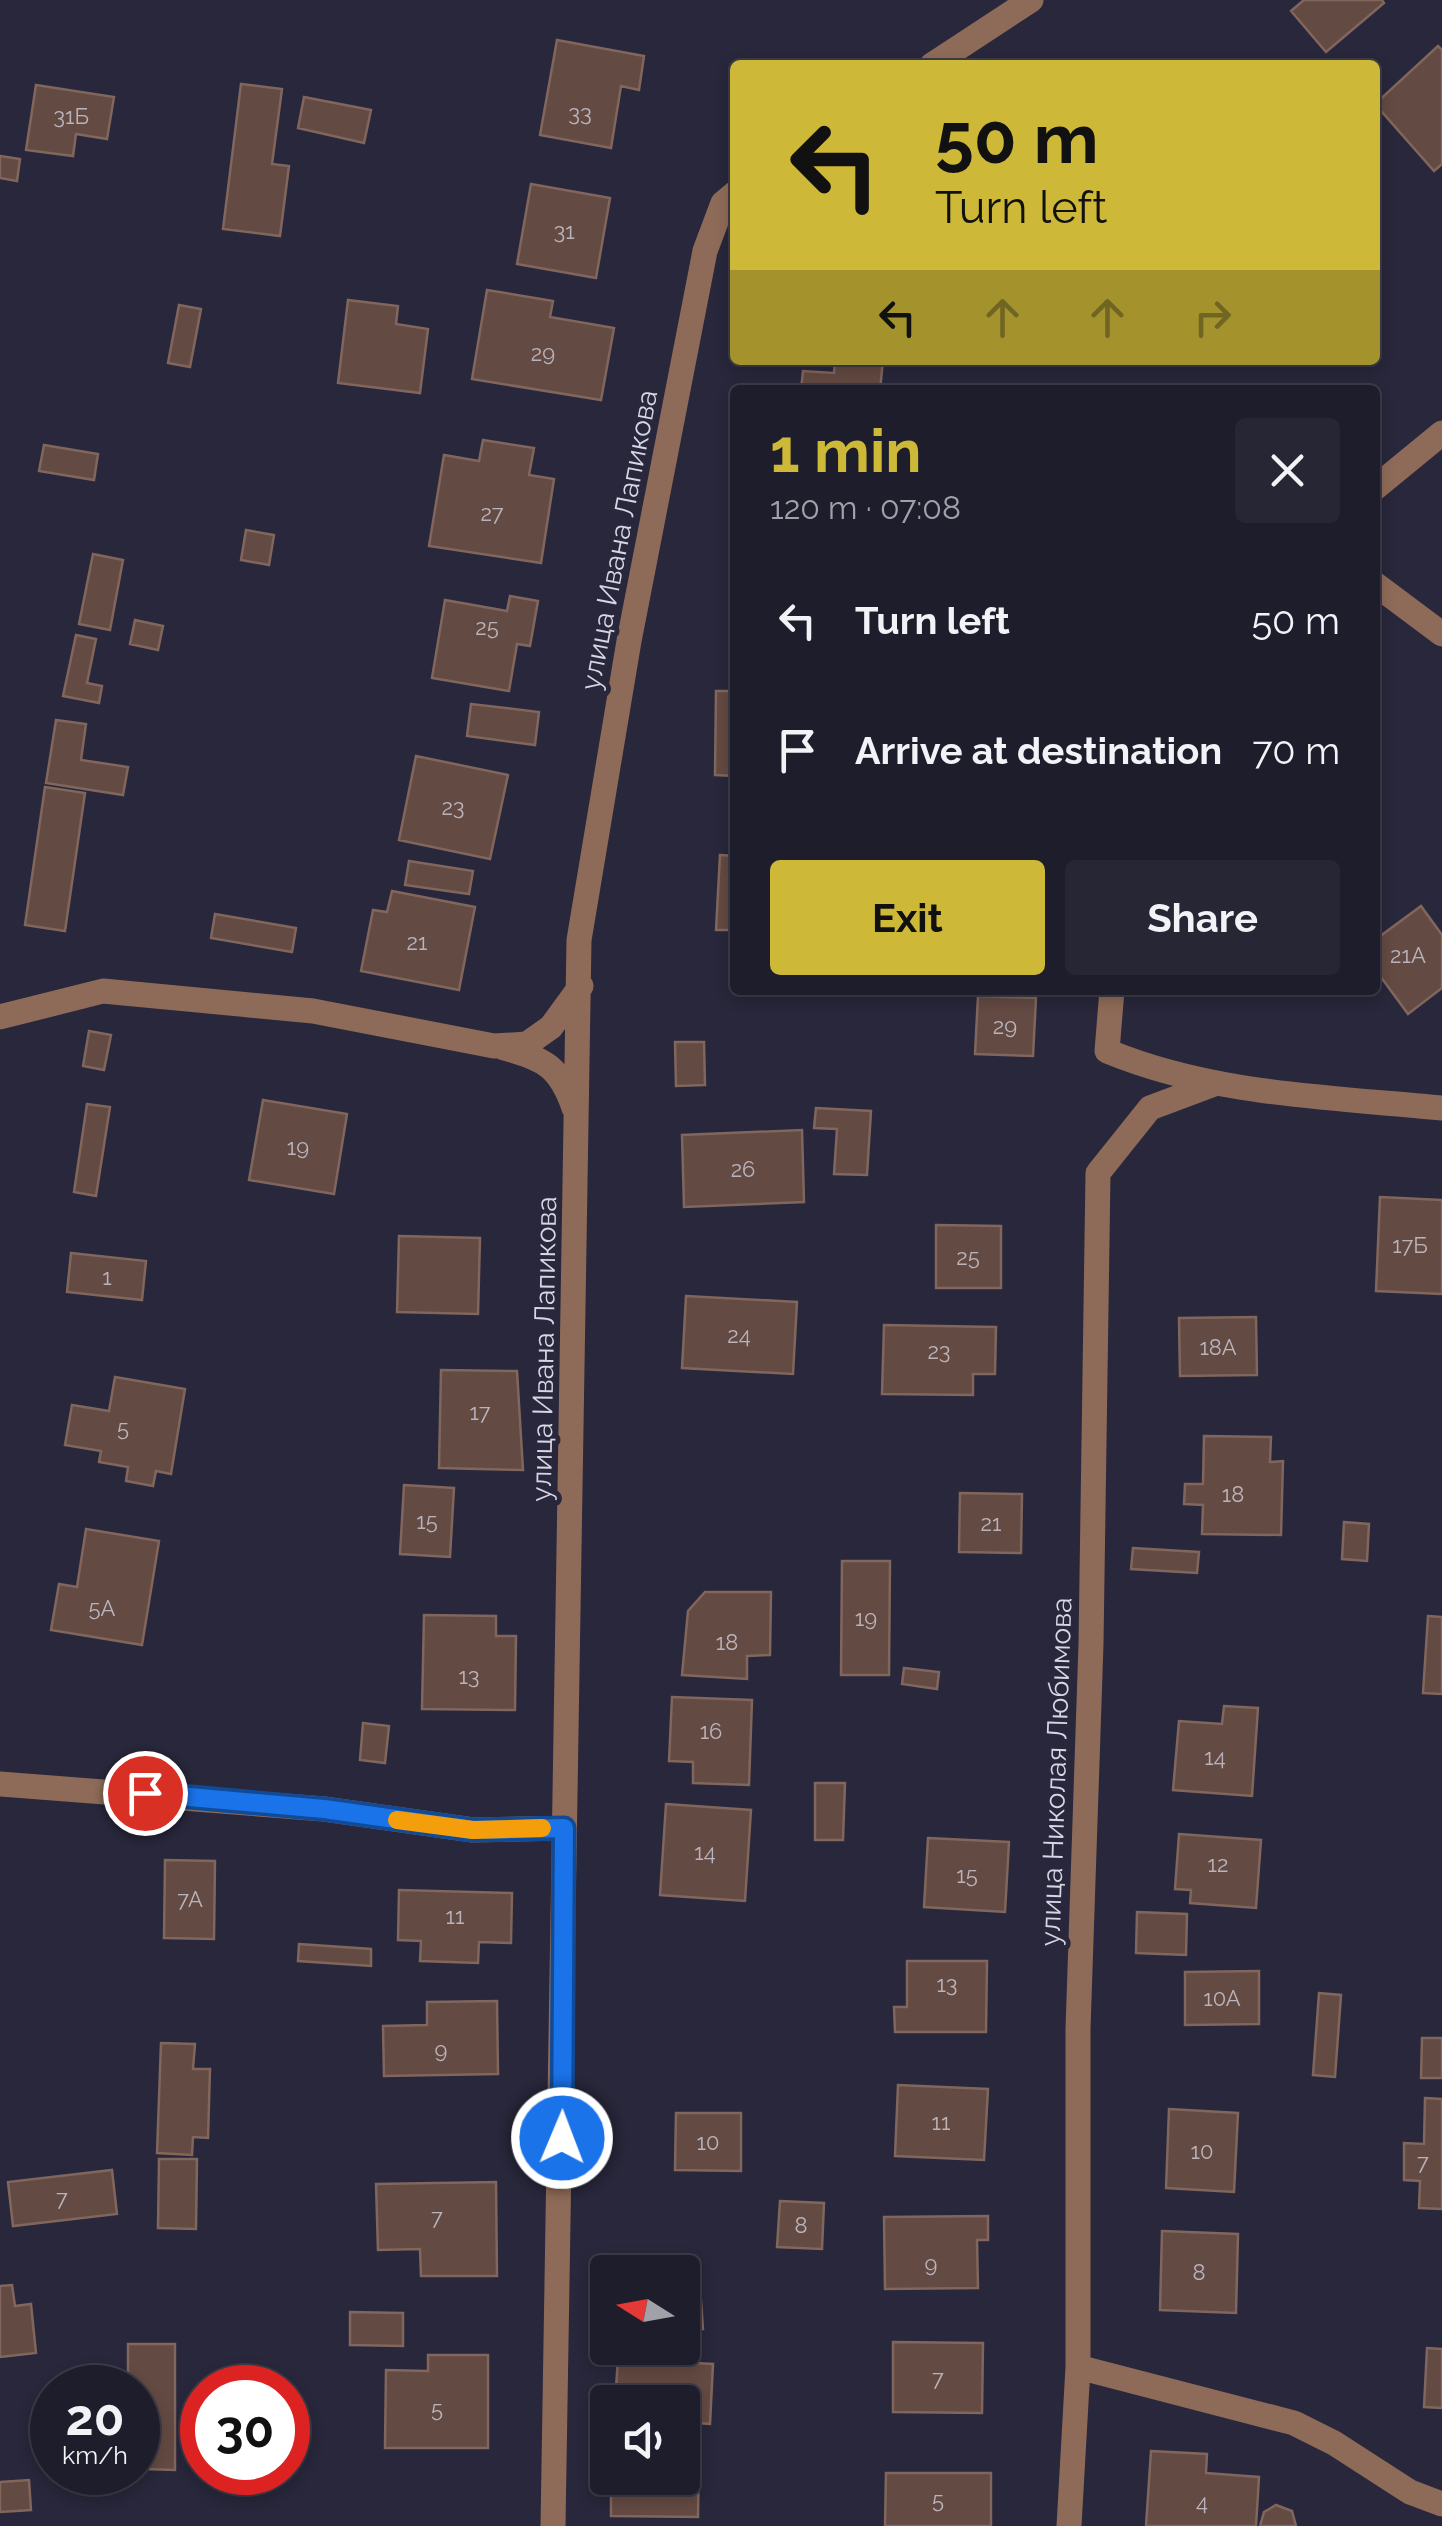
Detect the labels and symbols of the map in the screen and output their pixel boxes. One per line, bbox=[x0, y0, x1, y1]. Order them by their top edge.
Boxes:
house number: 33 bbox=[568, 100, 592, 126]
house number: 31Б bbox=[53, 103, 89, 129]
house number: 31 bbox=[553, 218, 575, 244]
house number: 29 bbox=[531, 340, 555, 366]
street label: улица Ивана Лапикова bbox=[574, 387, 664, 693]
house number: 27 bbox=[480, 500, 504, 526]
house number: 25 bbox=[475, 614, 499, 640]
house number: 23 bbox=[441, 794, 465, 820]
house number: 21 bbox=[407, 929, 427, 955]
house number: 21А bbox=[1390, 942, 1426, 968]
house number: 29 bbox=[993, 1013, 1017, 1039]
house number: 19 bbox=[287, 1134, 309, 1160]
house number: 26 bbox=[731, 1156, 755, 1182]
street label: улица Ивана Лапикова bbox=[525, 1196, 563, 1502]
house number: 17Б bbox=[1392, 1232, 1428, 1258]
house number: 25 bbox=[956, 1244, 980, 1270]
house number: 1 bbox=[102, 1264, 112, 1290]
house number: 24 bbox=[727, 1322, 751, 1348]
house number: 18А bbox=[1199, 1334, 1237, 1360]
house number: 23 bbox=[927, 1338, 951, 1364]
house number: 17 bbox=[469, 1399, 491, 1425]
house number: 5 bbox=[117, 1415, 129, 1441]
house number: 18 bbox=[1222, 1481, 1244, 1507]
house number: 15 bbox=[416, 1508, 438, 1534]
house number: 21 bbox=[981, 1510, 1001, 1536]
house number: 5А bbox=[89, 1595, 116, 1621]
street label: улица Николая Любимова bbox=[1033, 1597, 1079, 1947]
house number: 19 bbox=[855, 1605, 877, 1631]
house number: 18 bbox=[716, 1629, 738, 1655]
house number: 13 bbox=[458, 1663, 480, 1689]
house number: 16 bbox=[700, 1718, 722, 1744]
house number: 14 bbox=[1204, 1744, 1226, 1770]
pin bbox=[103, 1751, 188, 1836]
house number: 14 bbox=[694, 1839, 716, 1865]
house number: 12 bbox=[1208, 1851, 1228, 1877]
house number: 15 bbox=[956, 1862, 978, 1888]
house number: 7А bbox=[177, 1886, 203, 1912]
house number: 11 bbox=[446, 1903, 464, 1929]
house number: 13 bbox=[936, 1971, 958, 1997]
house number: 10А bbox=[1203, 1985, 1241, 2011]
house number: 9 bbox=[435, 2037, 447, 2063]
position arrow bbox=[510, 2086, 614, 2190]
house number: 11 bbox=[932, 2109, 950, 2135]
house number: 10 bbox=[697, 2129, 719, 2155]
house number: 10 bbox=[1191, 2138, 1213, 2164]
house number: 7 bbox=[1417, 2149, 1429, 2175]
house number: 7 bbox=[56, 2185, 68, 2211]
house number: 7 bbox=[431, 2204, 443, 2230]
house number: 8 bbox=[794, 2212, 808, 2238]
house number: 9 bbox=[925, 2251, 937, 2277]
north arrow bbox=[590, 2255, 700, 2365]
house number: 8 bbox=[1192, 2259, 1206, 2285]
speed limit sign: 30 bbox=[180, 2365, 310, 2495]
house number: 7 bbox=[932, 2365, 944, 2391]
house number: 5 bbox=[431, 2396, 443, 2422]
house number: 5 bbox=[932, 2487, 944, 2513]
house number: 4 bbox=[1196, 2489, 1208, 2515]

